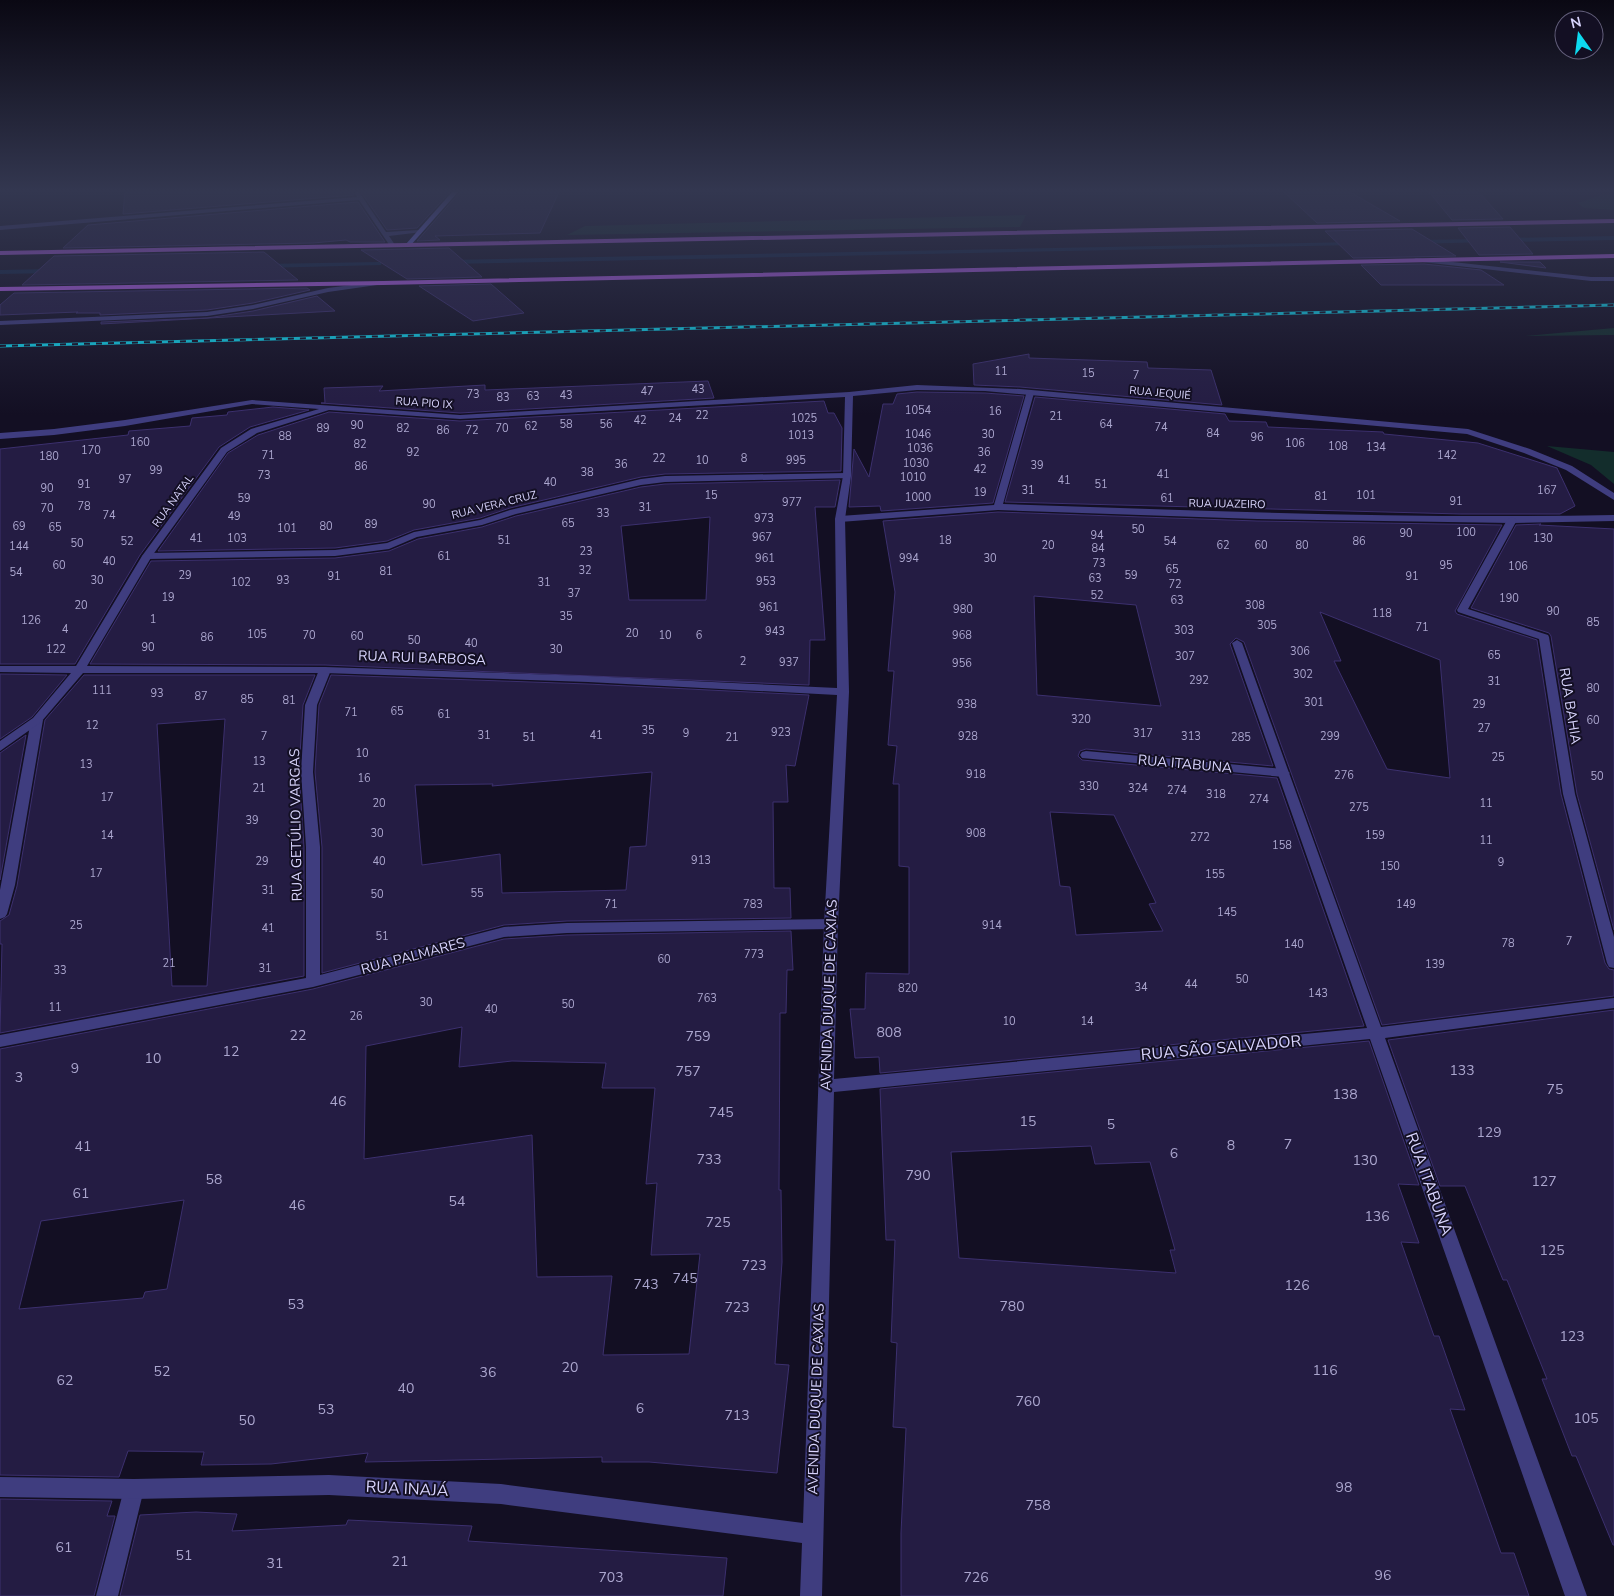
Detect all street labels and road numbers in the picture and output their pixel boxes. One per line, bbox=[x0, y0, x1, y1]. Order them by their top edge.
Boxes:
street label: RUA JEQUIÉ bbox=[1129, 382, 1192, 403]
street label: RUA PIO IX bbox=[395, 394, 454, 413]
street label: RUA NATAL bbox=[149, 472, 197, 530]
street label: RUA VERA CRUZ bbox=[450, 487, 539, 523]
street label: RUA JUAZEIRO bbox=[1188, 496, 1266, 512]
street label: RUA RUI BARBOSA bbox=[358, 646, 486, 670]
street label: RUA BAHIA bbox=[1555, 666, 1585, 746]
street label: RUA GETÚLIO VARGAS bbox=[285, 748, 307, 902]
street label: RUA ITABUNA bbox=[1137, 750, 1233, 778]
street label: AVENIDA DUQUE DE CAXIAS bbox=[816, 899, 842, 1091]
street label: RUA PALMARES bbox=[359, 933, 468, 979]
street label: RUA SÃO SALVADOR bbox=[1140, 1030, 1302, 1066]
street label: RUA ITABUNA bbox=[1400, 1129, 1458, 1239]
street label: AVENIDA DUQUE DE CAXIAS bbox=[803, 1303, 829, 1495]
street label: RUA INAJÁ bbox=[365, 1476, 449, 1502]

